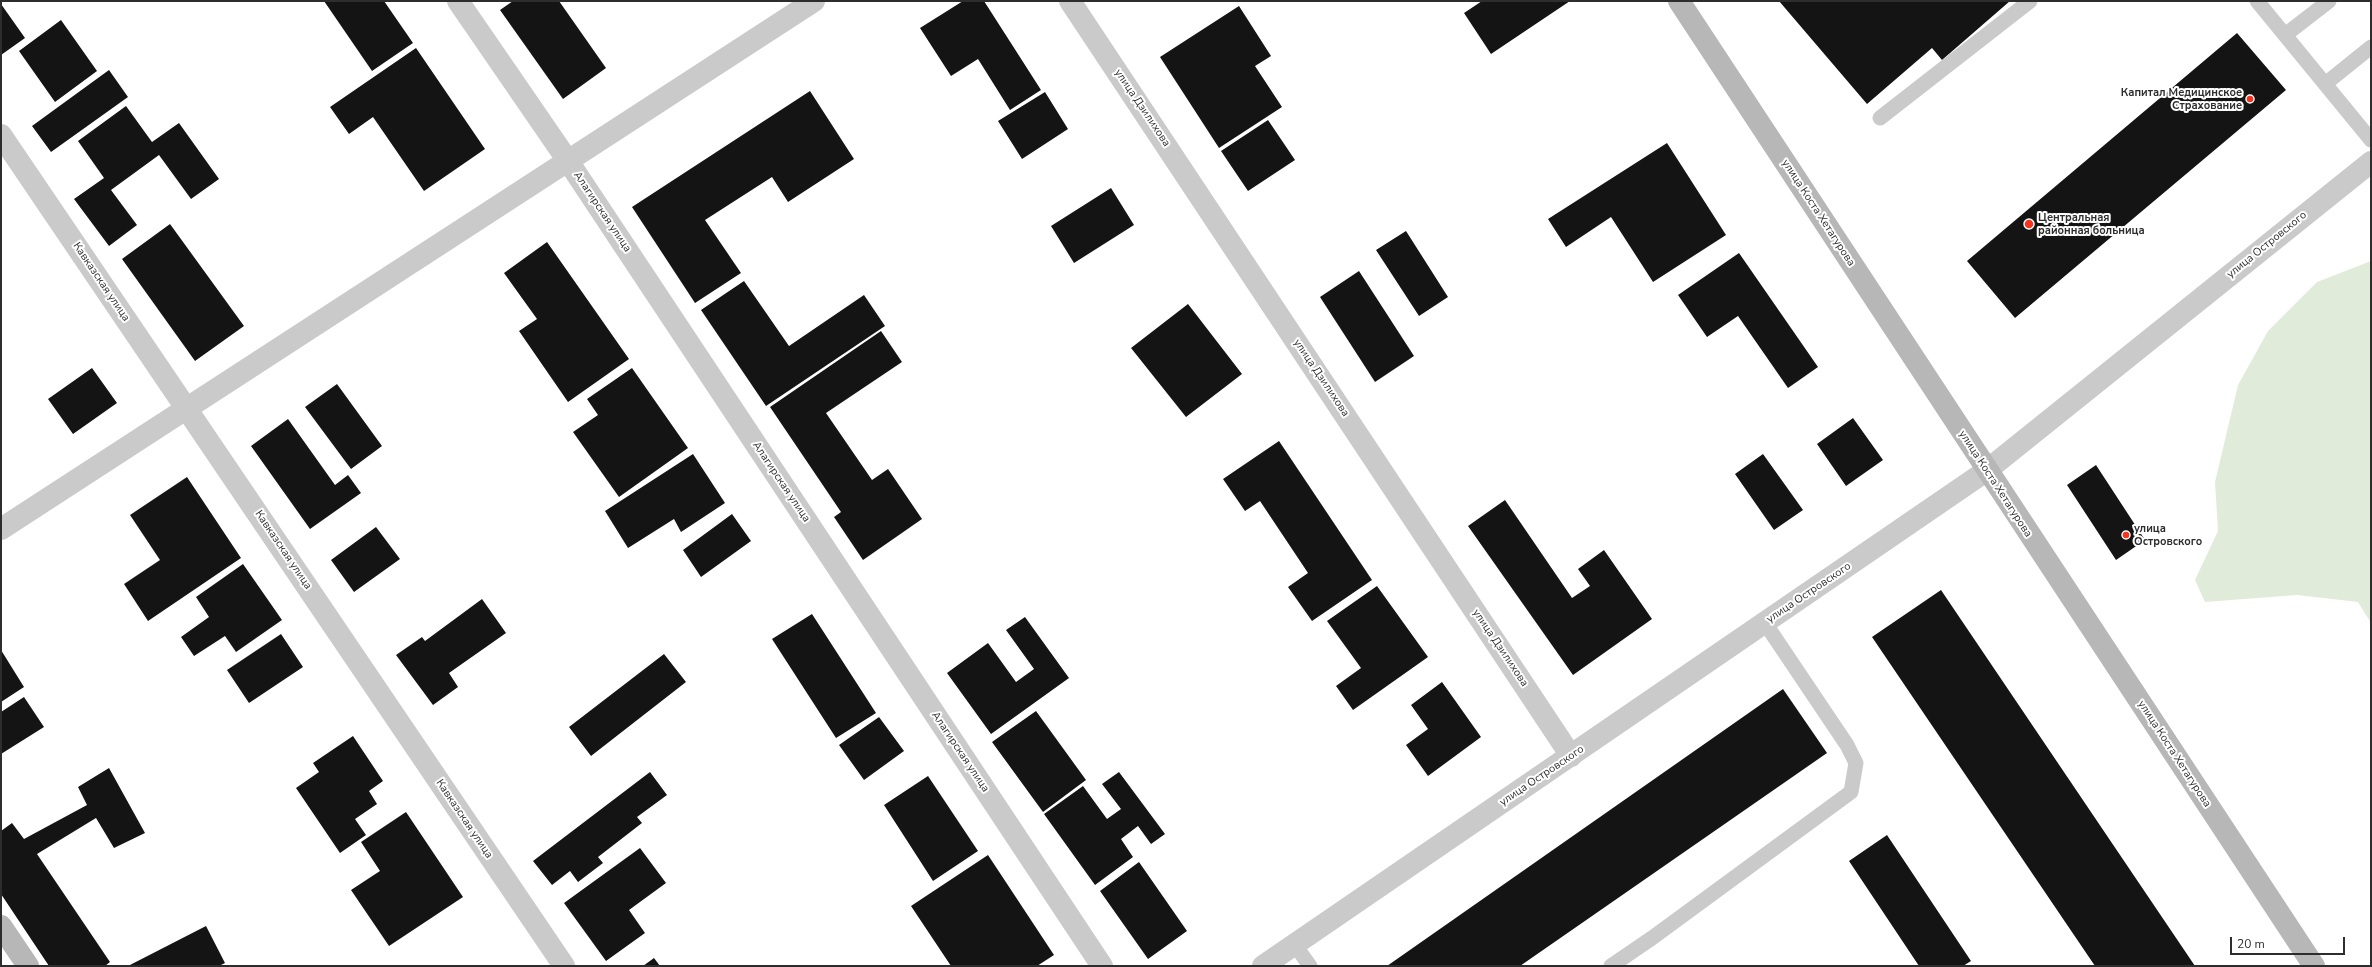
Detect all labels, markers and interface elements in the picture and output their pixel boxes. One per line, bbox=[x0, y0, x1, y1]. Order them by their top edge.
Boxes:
street label: улица Дзилихова bbox=[1111, 67, 1173, 149]
place label: Капитал Медицинское Страхование bbox=[2121, 86, 2242, 112]
marker: Капитал Медицинское Страхование bbox=[2245, 94, 2255, 104]
street label: улица Коста Хетагурова bbox=[1779, 157, 1857, 269]
street label: Алагирская улица bbox=[570, 169, 634, 255]
street label: улица Островского bbox=[2224, 209, 2310, 281]
place label: Центральная районная больница bbox=[2038, 211, 2145, 237]
marker: Центральная районная больница bbox=[2023, 218, 2035, 230]
street label: Кавказская улица bbox=[70, 240, 132, 324]
street label: улица Дзилихова bbox=[1290, 337, 1352, 419]
street label: улица Коста Хетагурова bbox=[1956, 428, 2034, 540]
street label: Алагирская улица bbox=[749, 439, 813, 525]
street label: Кавказская улица bbox=[252, 508, 314, 592]
place label: улица Островского bbox=[2134, 522, 2202, 548]
marker: улица Островского bbox=[2121, 530, 2131, 540]
street label: улица Островского bbox=[1764, 560, 1854, 626]
street label: улица Дзилихова bbox=[1469, 607, 1531, 689]
street label: улица Коста Хетагурова bbox=[2135, 698, 2213, 810]
street label: Алагирская улица bbox=[928, 709, 992, 795]
street label: улица Островского bbox=[1497, 743, 1587, 809]
street label: Кавказская улица bbox=[433, 777, 495, 861]
scale bar bbox=[2232, 929, 2347, 955]
text: 20 m bbox=[2237, 936, 2265, 952]

